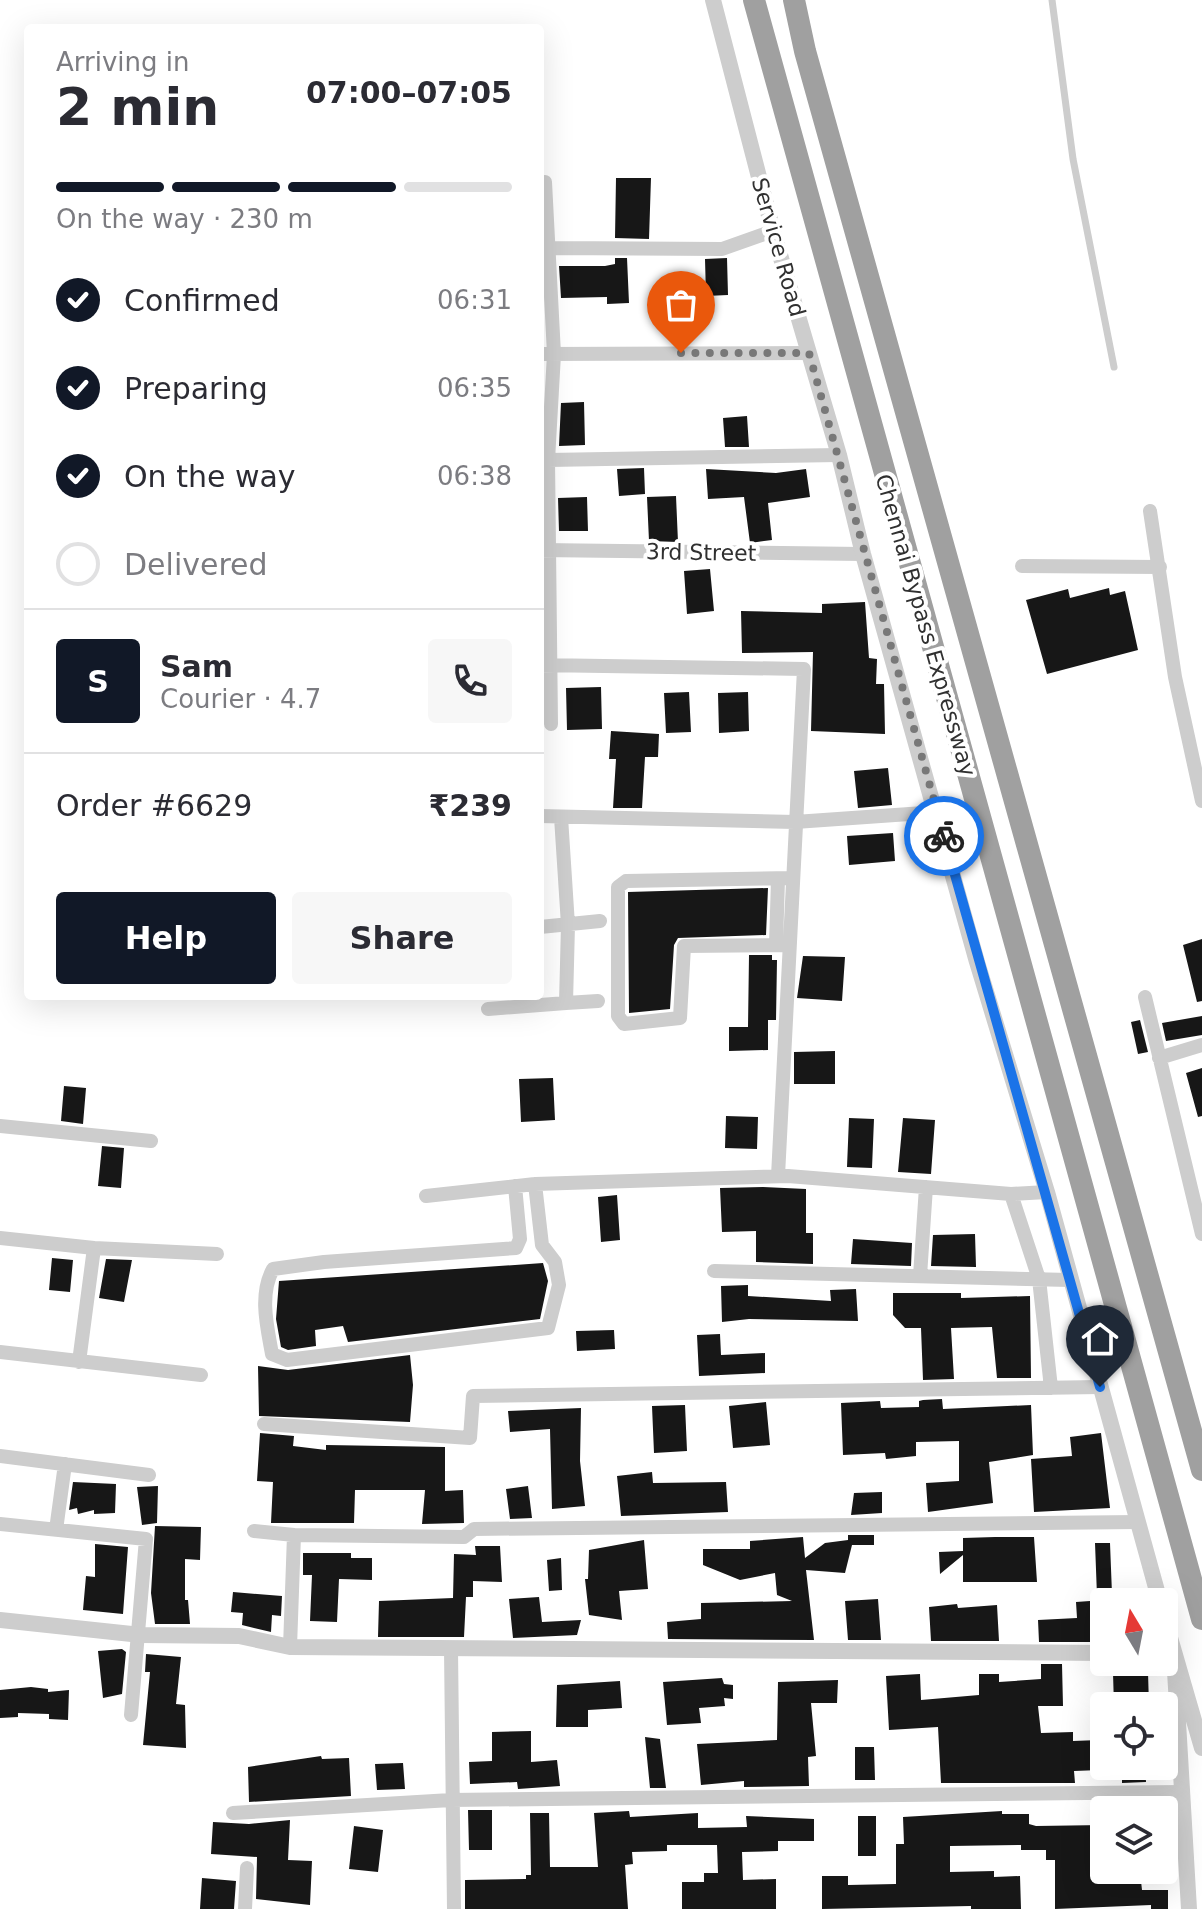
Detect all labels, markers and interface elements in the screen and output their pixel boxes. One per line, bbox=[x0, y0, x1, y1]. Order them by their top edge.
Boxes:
text: Arriving in bbox=[56, 47, 190, 77]
text: 07:00–07:05 bbox=[306, 75, 512, 110]
text: 2 min bbox=[56, 77, 219, 137]
street label: Service Road bbox=[747, 175, 810, 320]
text: On the way · 230 m bbox=[56, 204, 313, 234]
pin bbox=[647, 271, 715, 353]
icon: check bbox=[56, 278, 100, 322]
text: Confirmed bbox=[124, 283, 280, 318]
icon: bag bbox=[659, 283, 703, 327]
text: 06:31 bbox=[437, 285, 512, 315]
icon: check bbox=[56, 366, 100, 410]
text: Preparing bbox=[124, 371, 268, 406]
text: 06:35 bbox=[437, 373, 512, 403]
icon: check bbox=[56, 454, 100, 498]
text: On the way bbox=[124, 459, 296, 494]
text: 06:38 bbox=[437, 461, 512, 491]
street label: Chennai Bypass Expressway bbox=[870, 471, 981, 779]
street label: 3rd Street bbox=[646, 539, 757, 566]
text: Delivered bbox=[124, 547, 268, 582]
button: phone bbox=[428, 639, 512, 723]
text: Sam bbox=[160, 649, 233, 684]
text: S bbox=[87, 664, 109, 699]
text: Courier · 4.7 bbox=[160, 684, 321, 714]
text: Order #6629 bbox=[56, 788, 252, 823]
text: ₹239 bbox=[429, 788, 512, 823]
courier bbox=[904, 796, 984, 876]
icon: bike bbox=[922, 814, 966, 858]
button: Help bbox=[56, 892, 276, 984]
button: Share bbox=[292, 892, 512, 984]
pin bbox=[1066, 1305, 1134, 1387]
icon: home bbox=[1078, 1317, 1122, 1361]
north arrow bbox=[1090, 1588, 1178, 1676]
map controls bbox=[1090, 1588, 1178, 1884]
button: locate bbox=[1090, 1692, 1178, 1780]
button: layers bbox=[1090, 1796, 1178, 1884]

